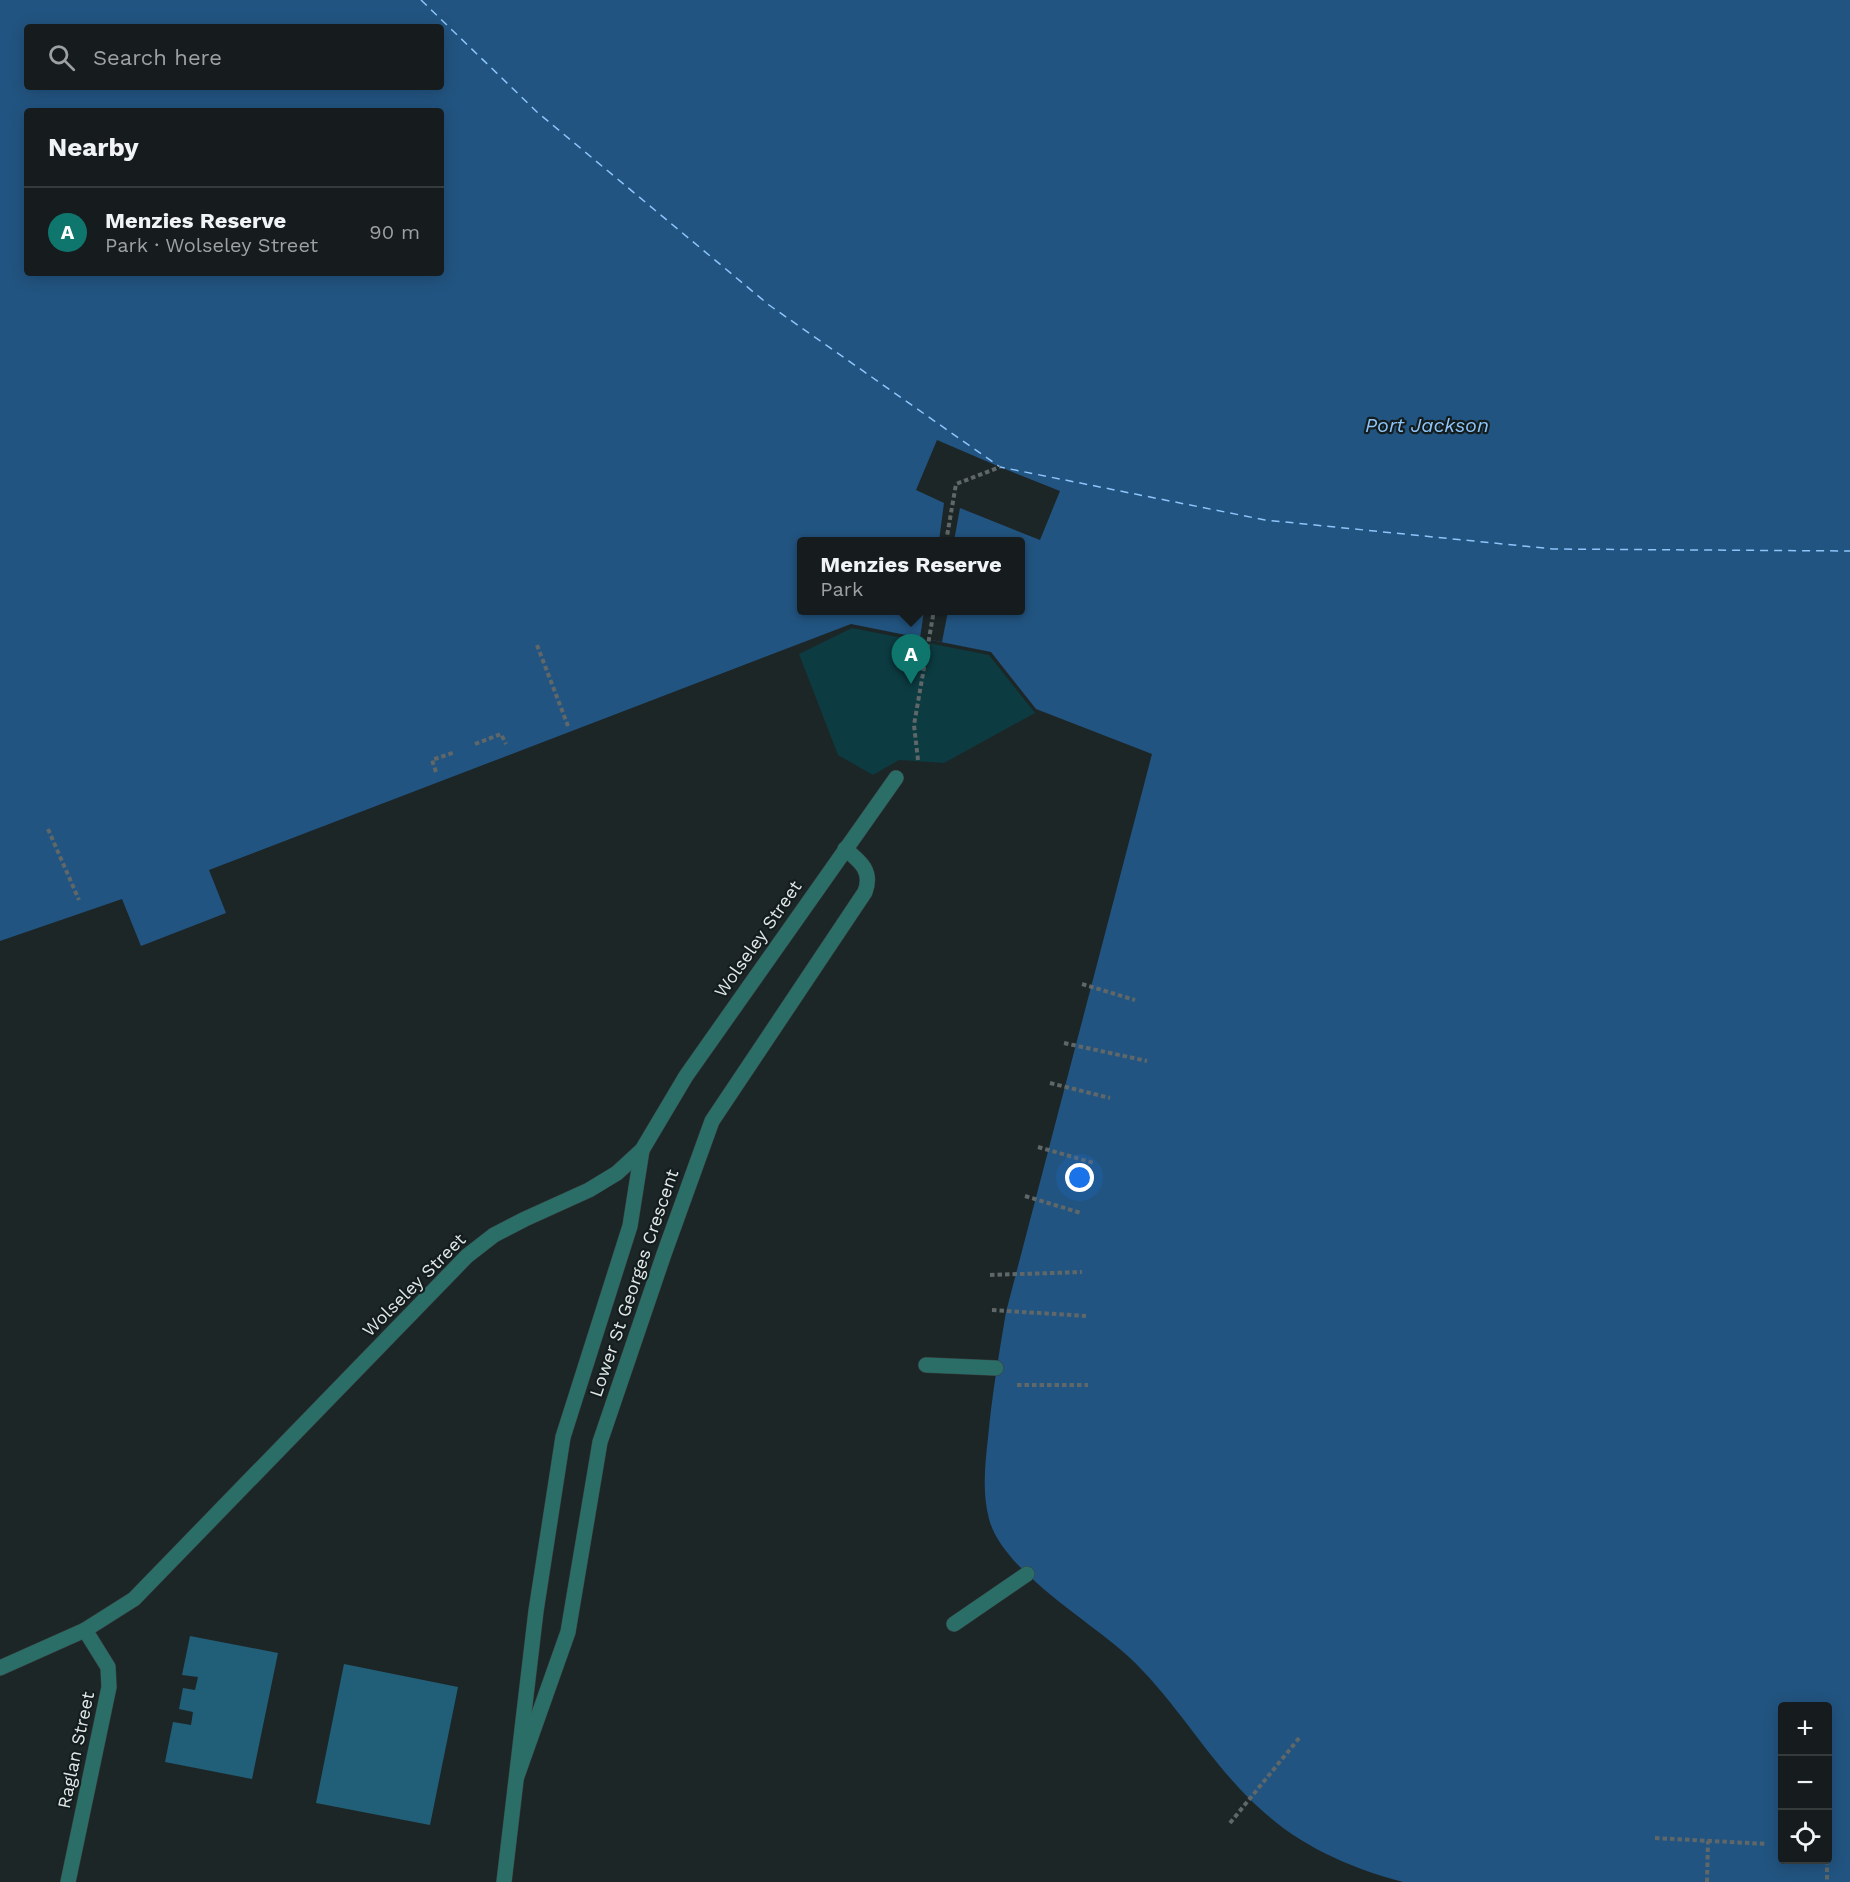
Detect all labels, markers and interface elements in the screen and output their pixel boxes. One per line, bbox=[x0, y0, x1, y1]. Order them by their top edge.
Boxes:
search box bbox=[24, 24, 444, 90]
icon: search bbox=[45, 41, 78, 74]
text: Search here bbox=[93, 45, 222, 70]
text: Nearby bbox=[48, 132, 139, 162]
text: Menzies Reserve bbox=[105, 208, 286, 233]
text: A bbox=[61, 220, 74, 244]
text: 90 m bbox=[369, 220, 420, 244]
text: Park · Wolseley Street bbox=[105, 233, 318, 257]
water label: Port Jackson bbox=[1365, 413, 1489, 437]
popup bbox=[797, 537, 1025, 615]
text: Menzies Reserve bbox=[820, 552, 1002, 577]
text: Park bbox=[820, 577, 863, 601]
pin: A bbox=[892, 634, 930, 684]
street label: Wolseley Street bbox=[710, 876, 806, 1001]
your location bbox=[1065, 1163, 1094, 1192]
street label: Lower St Georges Crescent bbox=[585, 1166, 683, 1399]
street label: Wolseley Street bbox=[358, 1228, 470, 1341]
street label: Raglan Street bbox=[53, 1689, 98, 1810]
map controls bbox=[1778, 1702, 1832, 1864]
button: + bbox=[1778, 1702, 1832, 1756]
button: − bbox=[1778, 1756, 1832, 1810]
button: locate bbox=[1778, 1810, 1832, 1864]

